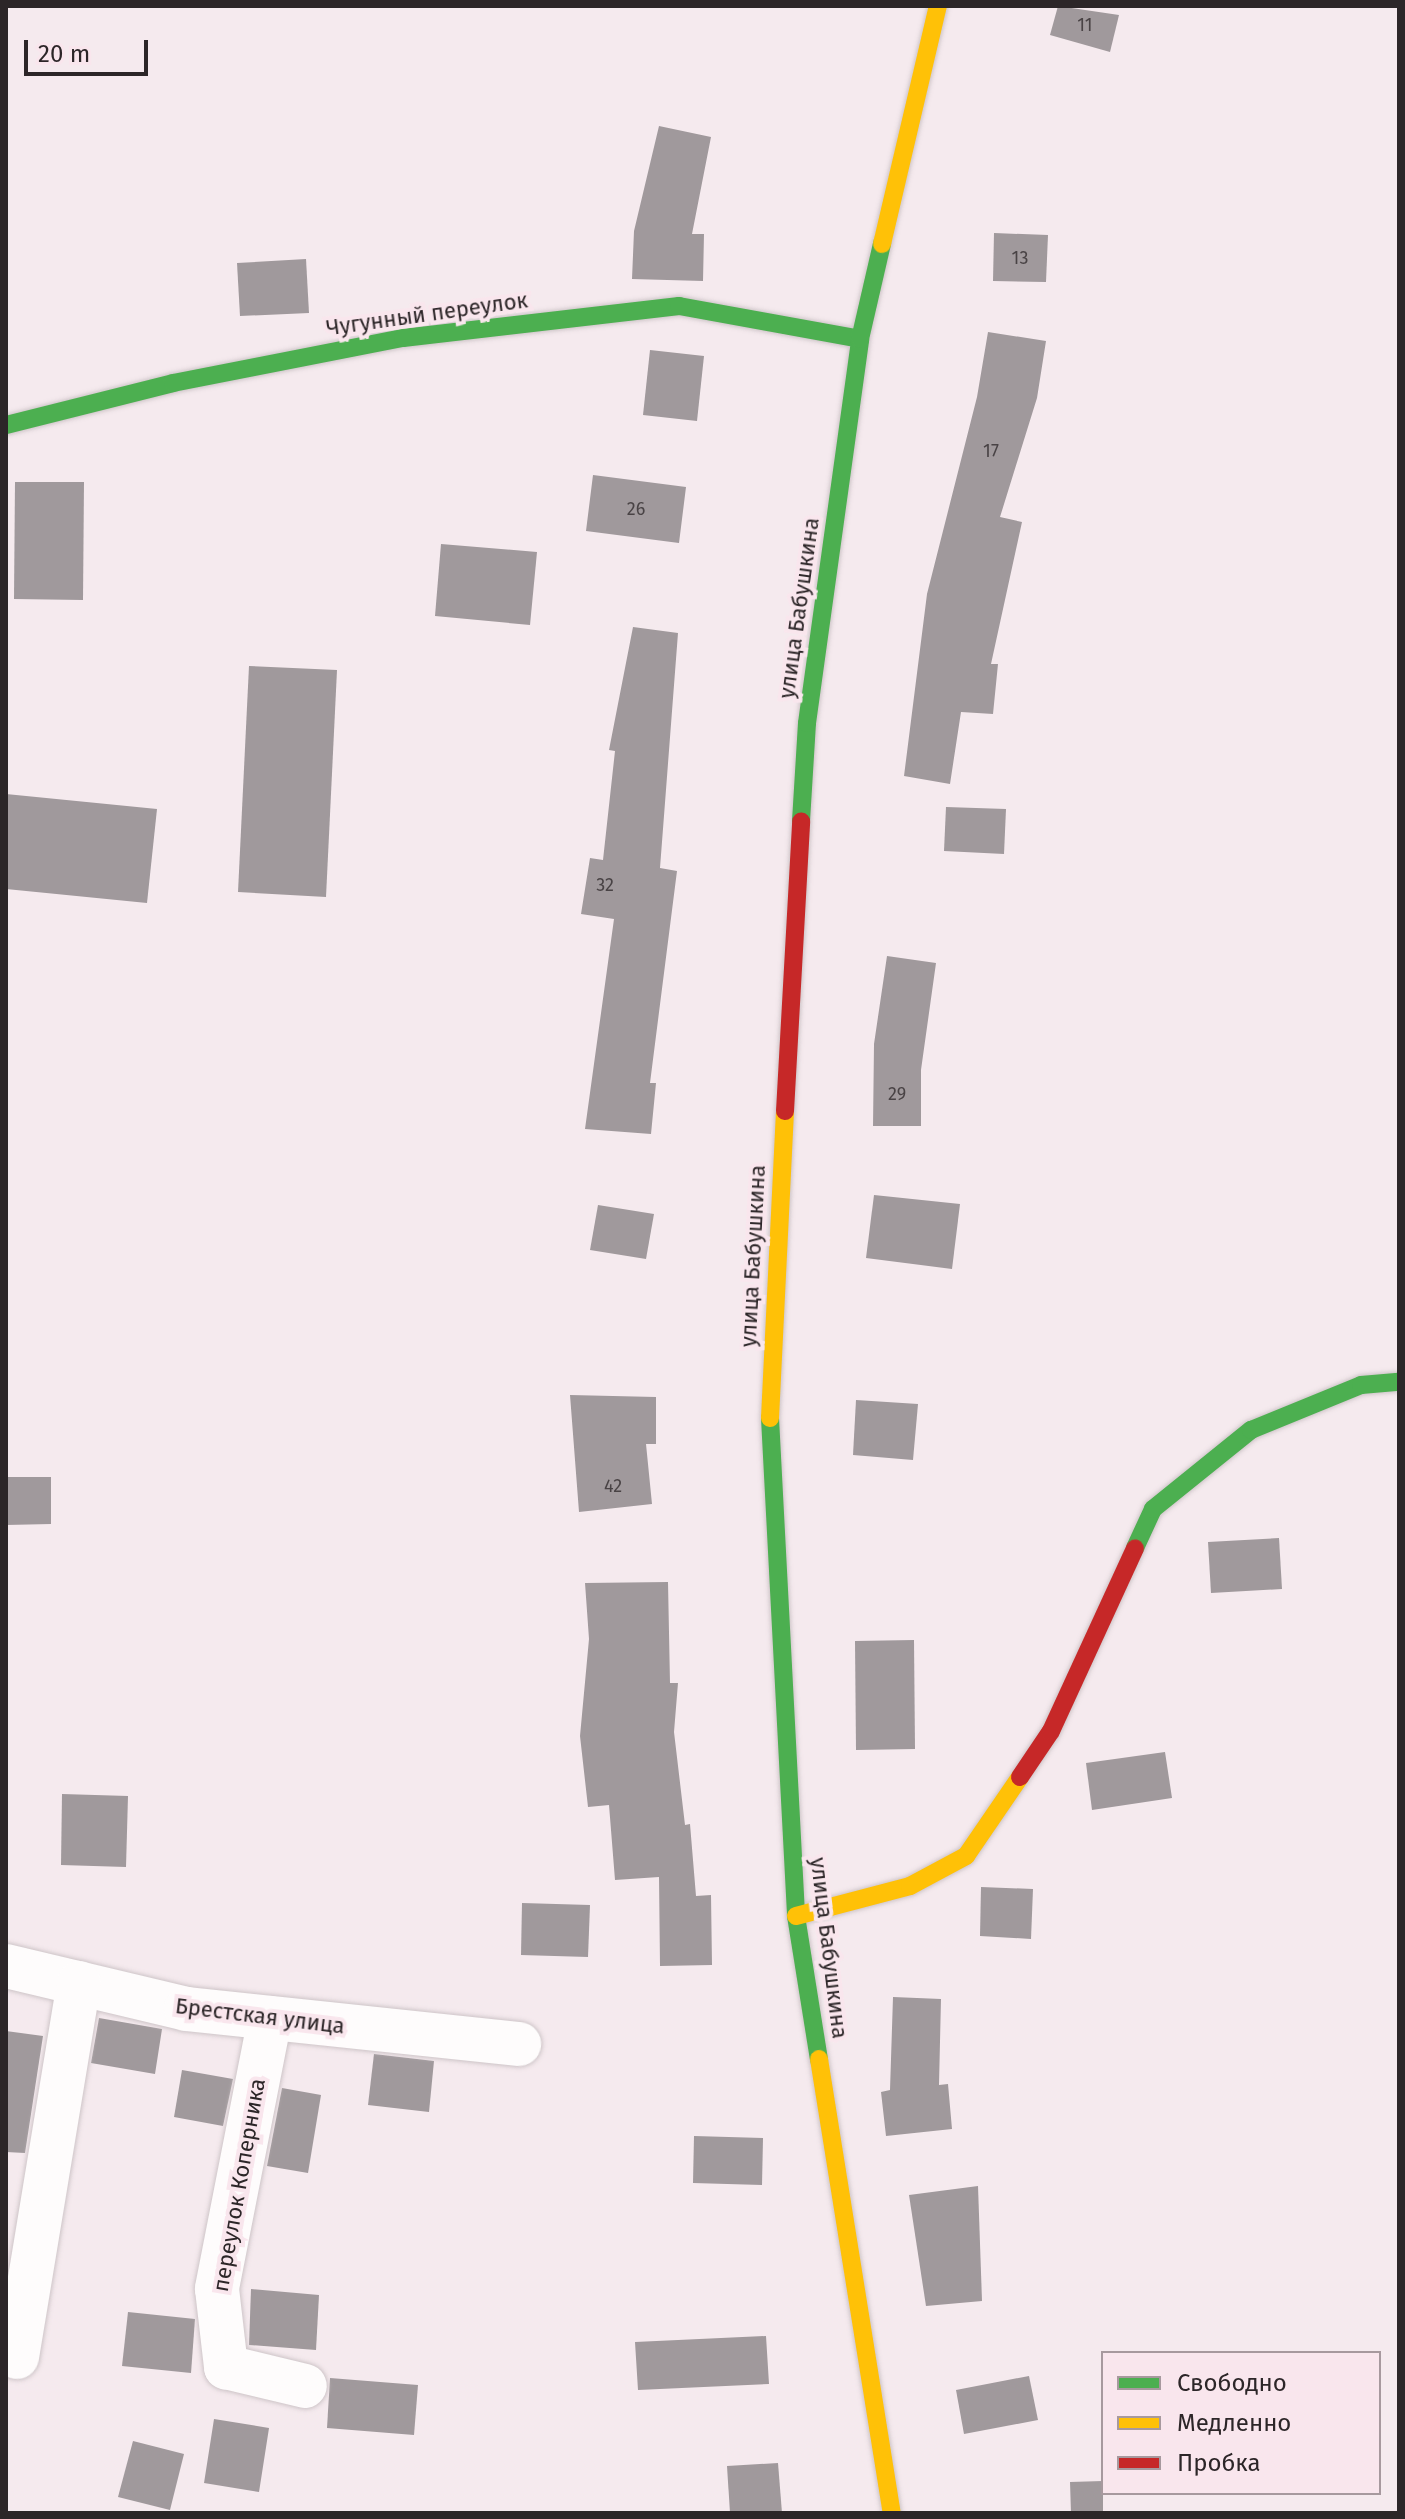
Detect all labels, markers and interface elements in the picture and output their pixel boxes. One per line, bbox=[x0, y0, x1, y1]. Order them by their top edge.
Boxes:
house number: 11 bbox=[1077, 14, 1093, 36]
scale bar bbox=[28, 24, 152, 74]
text: 20 m bbox=[38, 40, 90, 68]
house number: 13 bbox=[1012, 247, 1028, 269]
street label: Чугунный переулок bbox=[325, 287, 529, 341]
house number: 17 bbox=[983, 440, 999, 462]
house number: 26 bbox=[627, 498, 645, 520]
street label: улица Бабушкина bbox=[773, 516, 825, 700]
house number: 32 bbox=[596, 874, 614, 896]
house number: 29 bbox=[888, 1083, 906, 1105]
street label: улица Бабушкина bbox=[735, 1164, 771, 1348]
house number: 42 bbox=[604, 1475, 622, 1497]
street label: улица Бабушкина bbox=[805, 1856, 853, 2040]
street label: Брестская улица bbox=[174, 1993, 346, 2039]
street label: переулок Коперника bbox=[207, 2076, 271, 2294]
legend bbox=[1101, 2351, 1381, 2495]
text: Свободно bbox=[1177, 2369, 1287, 2397]
text: Медленно bbox=[1177, 2409, 1291, 2437]
text: Пробка bbox=[1177, 2449, 1261, 2477]

